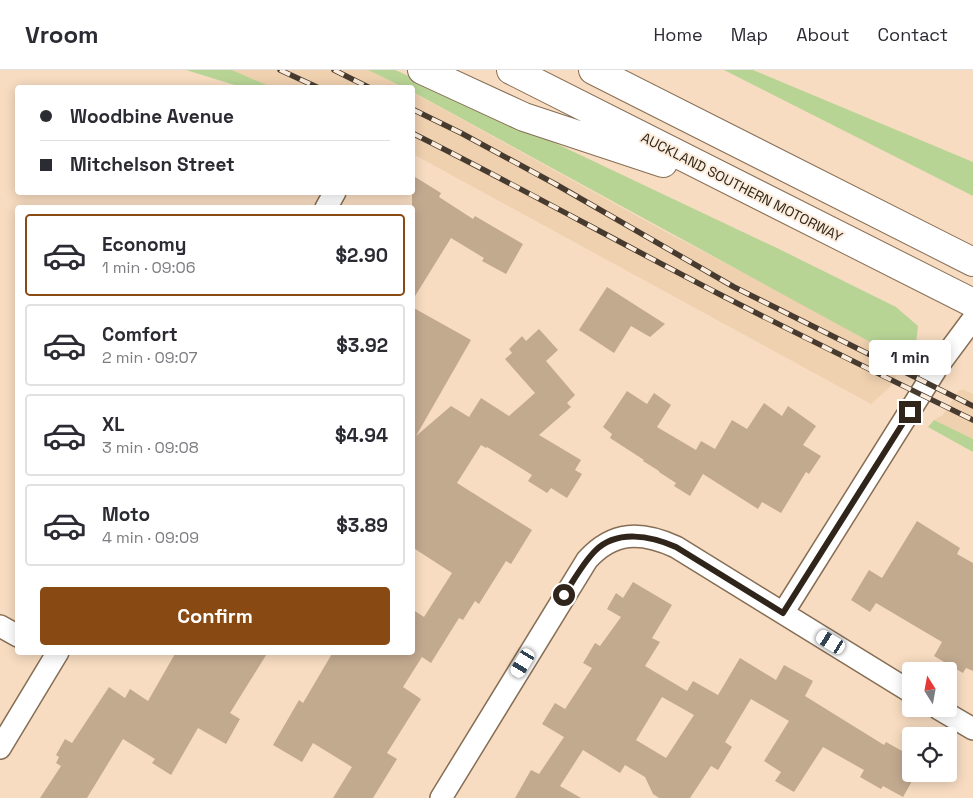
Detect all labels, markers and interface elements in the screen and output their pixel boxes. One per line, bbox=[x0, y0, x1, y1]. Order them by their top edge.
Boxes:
text: Vroom bbox=[25, 19, 99, 50]
text: Home bbox=[654, 23, 703, 46]
text: Map bbox=[731, 23, 768, 46]
text: About bbox=[796, 23, 850, 46]
text: Contact bbox=[878, 23, 948, 46]
text: Woodbine Avenue bbox=[70, 104, 234, 129]
street label: AUCKLAND SOUTHERN MOTORWAY bbox=[638, 128, 846, 246]
text: Mitchelson Street bbox=[70, 152, 235, 177]
text: Economy bbox=[102, 232, 186, 257]
icon: car bbox=[42, 233, 87, 278]
text: $2.90 bbox=[336, 243, 388, 268]
text: 1 min · 09:06 bbox=[102, 257, 196, 278]
text: Comfort bbox=[102, 322, 178, 347]
icon: car bbox=[42, 323, 87, 368]
text: $3.92 bbox=[336, 333, 388, 358]
callout: 1 min bbox=[869, 340, 951, 374]
text: 2 min · 09:07 bbox=[102, 347, 198, 368]
text: 1 min bbox=[890, 347, 930, 368]
route end bbox=[899, 401, 921, 423]
text: XL bbox=[102, 412, 125, 437]
icon: car bbox=[42, 413, 87, 458]
text: $4.94 bbox=[335, 423, 388, 448]
text: 3 min · 09:08 bbox=[102, 437, 199, 458]
text: Moto bbox=[102, 502, 150, 527]
icon: car bbox=[42, 503, 87, 548]
text: $3.89 bbox=[336, 513, 388, 538]
text: 4 min · 09:09 bbox=[102, 527, 199, 548]
route start bbox=[553, 584, 575, 606]
button: Confirm bbox=[40, 587, 390, 645]
car bbox=[814, 628, 847, 656]
car bbox=[508, 646, 537, 680]
north arrow bbox=[902, 662, 958, 718]
map controls bbox=[902, 662, 957, 782]
button: locate bbox=[902, 727, 957, 782]

